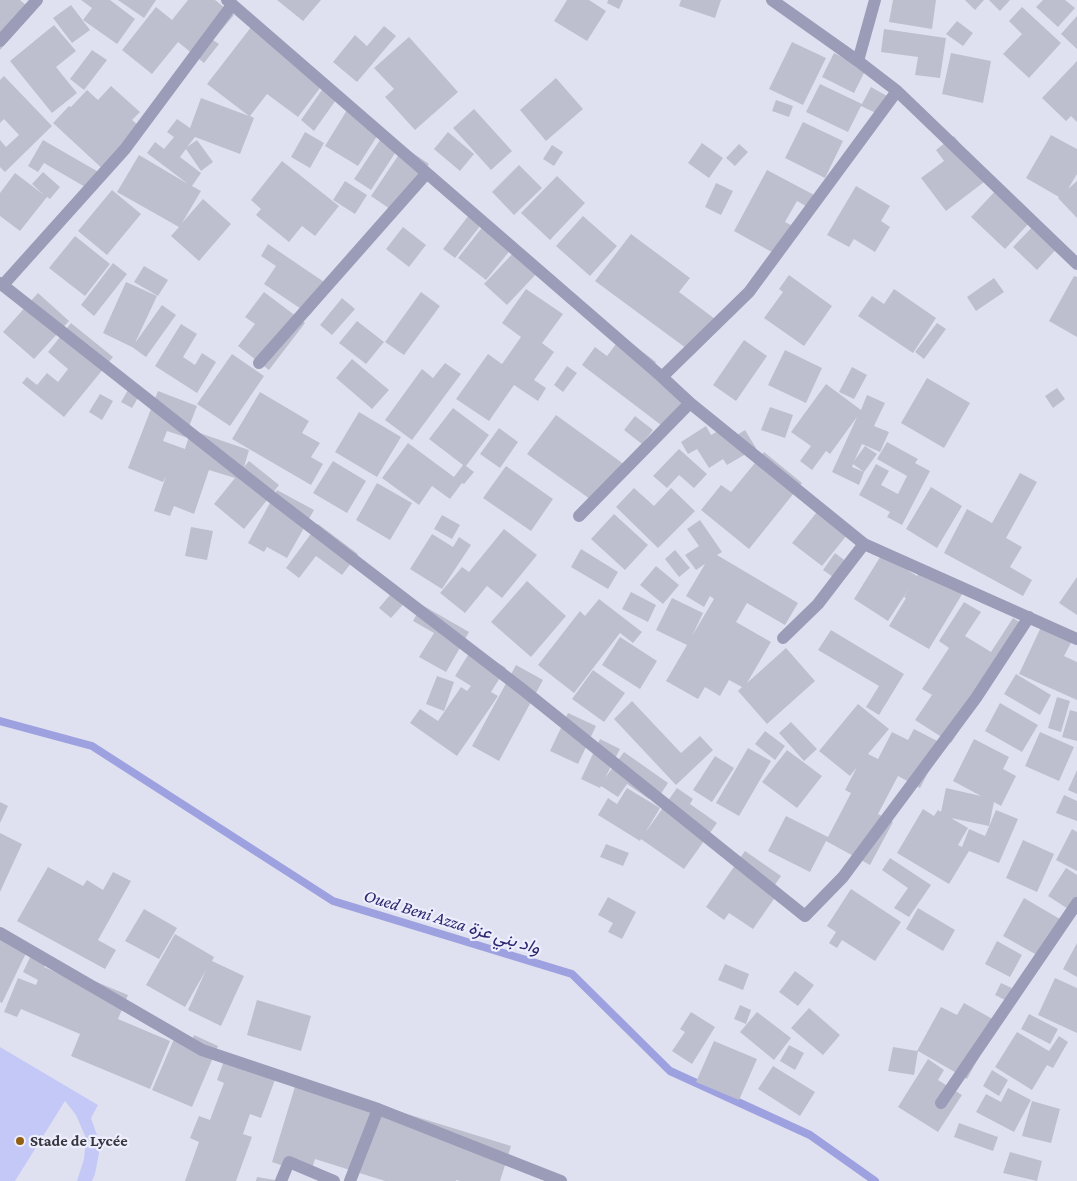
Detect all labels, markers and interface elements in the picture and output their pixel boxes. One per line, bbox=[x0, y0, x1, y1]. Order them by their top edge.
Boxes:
water label: Oued Beni Azza واد بني عزة bbox=[361, 885, 543, 959]
place label: Stade de Lycée bbox=[30, 1131, 128, 1151]
marker: Stade de Lycée bbox=[14, 1135, 26, 1147]

